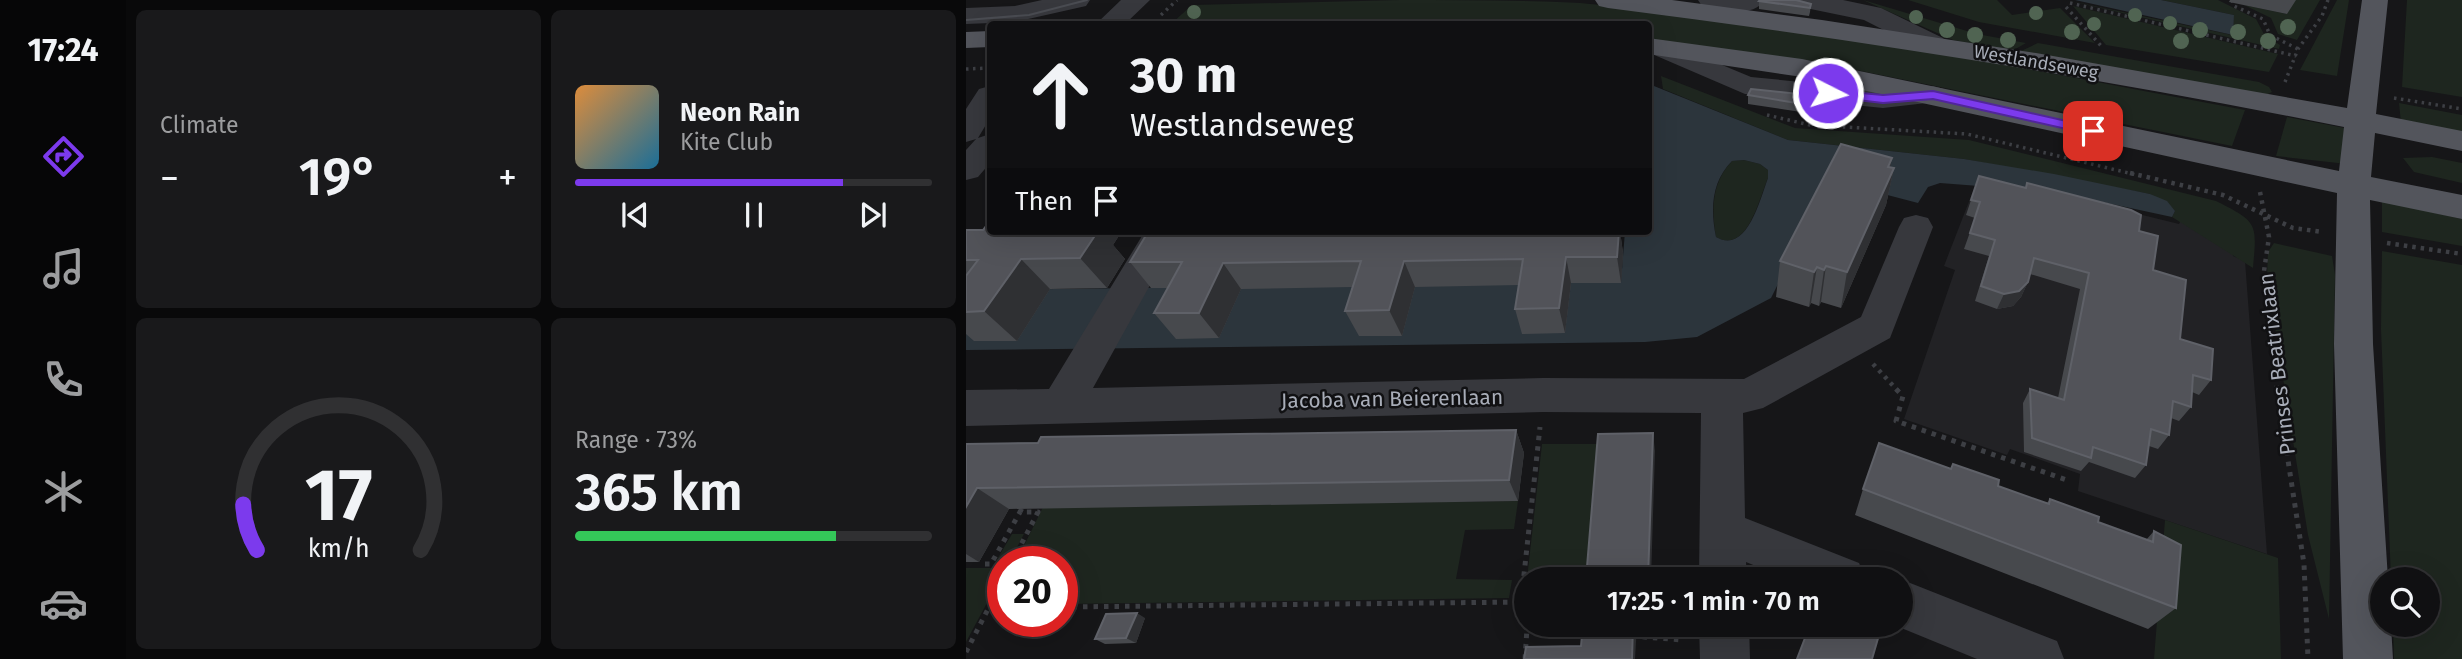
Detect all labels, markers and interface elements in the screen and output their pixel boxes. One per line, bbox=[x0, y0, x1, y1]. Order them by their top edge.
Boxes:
text: 17:24 bbox=[27, 31, 99, 69]
street label: Westlandseweg bbox=[1972, 40, 2100, 84]
text: 30 m bbox=[1130, 46, 1237, 105]
icon: ahead bbox=[1015, 49, 1106, 140]
position arrow bbox=[1791, 56, 1865, 130]
text: Neon Rain bbox=[680, 97, 800, 128]
pin bbox=[2063, 101, 2123, 161]
text: Westlandseweg bbox=[1130, 106, 1354, 144]
text: Climate bbox=[160, 111, 239, 139]
icon: arrive bbox=[2074, 112, 2112, 150]
text: Kite Club bbox=[680, 128, 773, 156]
icon: directions bbox=[39, 132, 88, 181]
text: 19° bbox=[299, 146, 378, 209]
text: − bbox=[160, 155, 179, 201]
text: + bbox=[498, 155, 517, 201]
icon: arrive bbox=[1087, 182, 1125, 220]
text: Then bbox=[1015, 186, 1073, 217]
icon: previous bbox=[616, 196, 654, 234]
icon: pause bbox=[735, 196, 773, 234]
icon: next bbox=[854, 196, 892, 234]
icon: music bbox=[39, 244, 88, 293]
street label: Prinses Beatrixlaan bbox=[2253, 272, 2301, 456]
icon: phone bbox=[39, 355, 88, 404]
street label: Jacoba van Beierenlaan bbox=[1281, 384, 1503, 414]
text: Range · 73% bbox=[575, 426, 697, 454]
text: 17 bbox=[305, 452, 372, 539]
text: 365 km bbox=[575, 461, 743, 524]
icon: climate bbox=[39, 467, 88, 516]
text: km/h bbox=[308, 533, 369, 563]
speed limit sign: 20 bbox=[987, 546, 1078, 637]
map controls bbox=[2370, 567, 2440, 637]
button: search bbox=[2370, 567, 2440, 637]
icon: car bbox=[39, 579, 88, 628]
text: 17:25 · 1 min · 70 m bbox=[1607, 586, 1820, 617]

